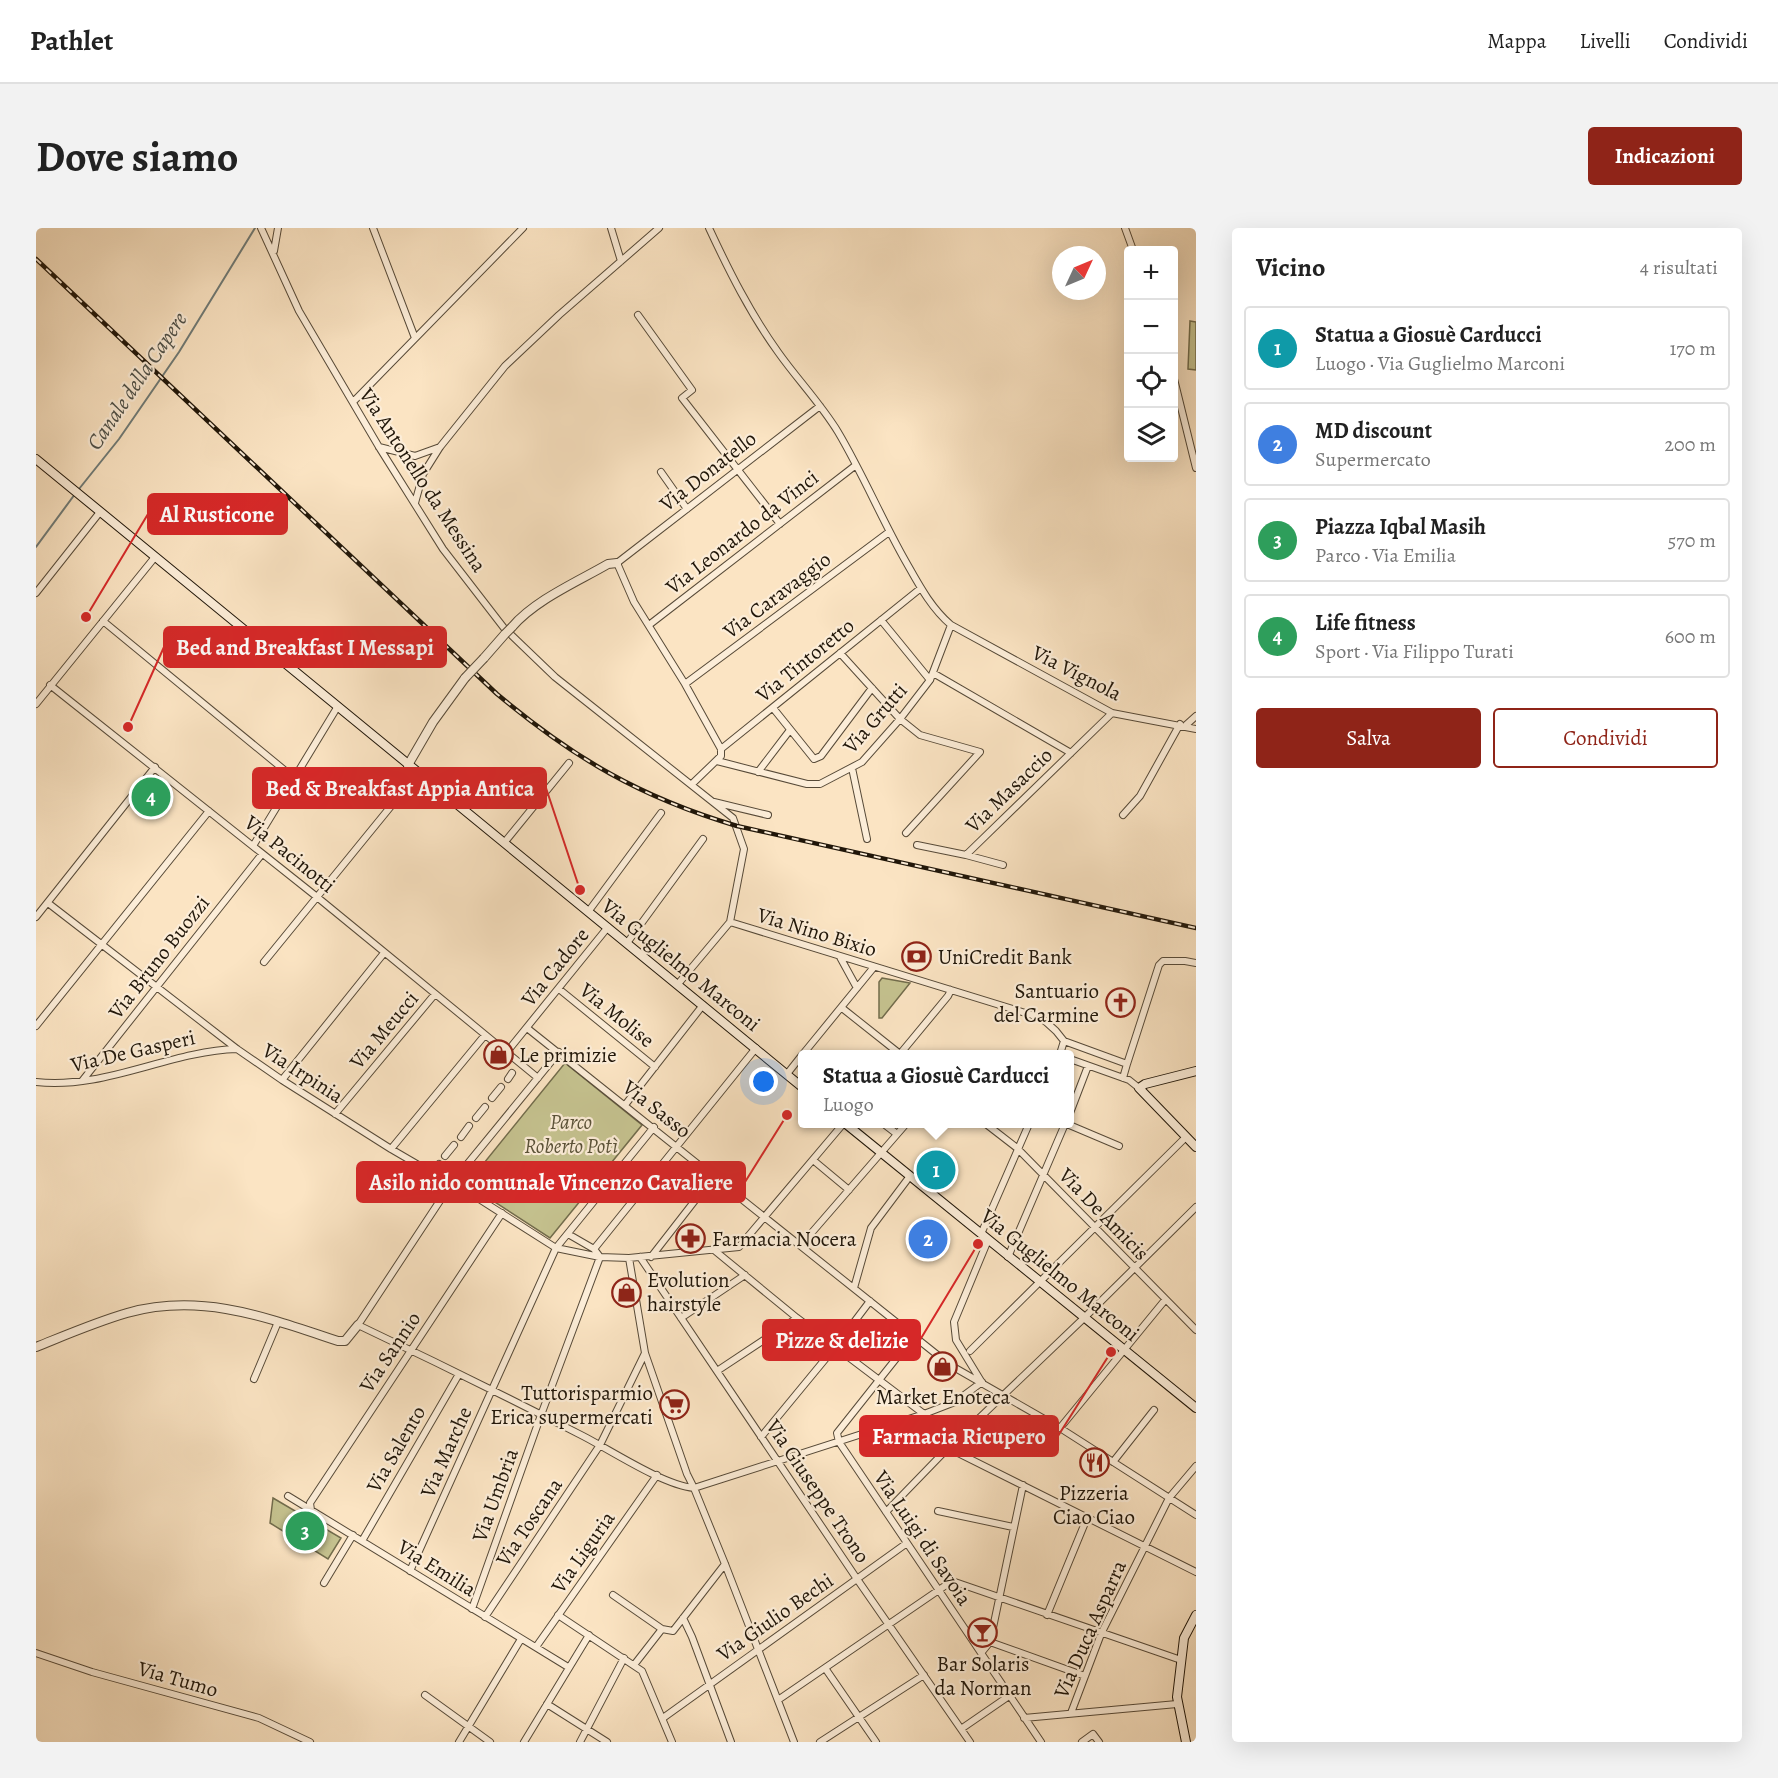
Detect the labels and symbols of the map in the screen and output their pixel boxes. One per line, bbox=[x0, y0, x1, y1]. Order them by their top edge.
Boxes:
north arrow bbox=[1052, 246, 1106, 300]
water label: Canale della Capere bbox=[80, 306, 194, 456]
street label: Via Antonello da Messina bbox=[352, 382, 493, 578]
street label: Via Donatello bbox=[653, 424, 762, 518]
street label: Via Leonardo da Vinci bbox=[659, 463, 824, 601]
callout: Al Rusticone bbox=[148, 494, 287, 534]
text: Al Rusticone bbox=[159, 500, 274, 530]
street label: Via Caravaggio bbox=[717, 545, 837, 645]
street label: Via Tintoretto bbox=[749, 612, 860, 709]
callout: Bed and Breakfast I Messapi bbox=[164, 627, 446, 667]
text: Bed and Breakfast I Messapi bbox=[176, 633, 434, 663]
street label: Via Vignola bbox=[1026, 638, 1127, 708]
street label: Via Grutti bbox=[836, 677, 913, 760]
street label: Via Masaccio bbox=[959, 741, 1059, 839]
callout: Bed & Breakfast Appia Antica bbox=[253, 768, 546, 808]
pin: 4 bbox=[132, 774, 170, 820]
text: Bed & Breakfast Appia Antica bbox=[266, 774, 535, 804]
street label: Via Pacinotti bbox=[238, 808, 341, 899]
street label: Via Bruno Buozzi bbox=[101, 890, 216, 1025]
street label: Via Guglielmo Marconi bbox=[595, 892, 766, 1038]
street label: Via Nino Bixio bbox=[753, 900, 880, 963]
street label: Via Cadore bbox=[514, 922, 595, 1013]
bank icon: UniCredit Bank bbox=[901, 941, 933, 973]
place label: UniCredit Bank bbox=[938, 943, 1072, 971]
street label: Via Molise bbox=[573, 976, 660, 1054]
place label: Santuario del Carmine bbox=[994, 977, 1099, 1029]
street label: Via Meucci bbox=[343, 985, 425, 1076]
church icon: Santuario del Carmine bbox=[1104, 987, 1136, 1019]
street label: Via De Gasperi bbox=[67, 1023, 198, 1079]
street label: Via Irpinia bbox=[256, 1036, 349, 1110]
shop icon: Le primizie bbox=[482, 1039, 514, 1071]
place label: Le primizie bbox=[519, 1041, 617, 1069]
your location bbox=[749, 1067, 778, 1096]
street label: Via Sasso bbox=[616, 1073, 697, 1145]
park label: Parco Roberto Potì bbox=[524, 1108, 618, 1160]
pin: 1 bbox=[916, 1148, 956, 1192]
street label: Via De Amicis bbox=[1052, 1161, 1155, 1266]
callout: Asilo nido comunale Vincenzo Cavaliere bbox=[357, 1162, 745, 1202]
text: Asilo nido comunale Vincenzo Cavaliere bbox=[368, 1168, 733, 1198]
street label: Via Guglielmo Marconi bbox=[974, 1202, 1145, 1348]
pin: 2 bbox=[908, 1216, 948, 1262]
pharmacy icon: Farmacia Nocera bbox=[675, 1223, 707, 1255]
place label: Farmacia Nocera bbox=[712, 1225, 857, 1253]
place label: Evolution hairstyle bbox=[647, 1266, 730, 1318]
shop icon: Evolution hairstyle bbox=[610, 1276, 642, 1308]
street label: Via Sannio bbox=[352, 1306, 427, 1399]
callout: Pizze & delizie bbox=[763, 1320, 920, 1360]
text: Pizze & delizie bbox=[775, 1326, 909, 1356]
shop icon: Market Enoteca bbox=[927, 1350, 959, 1382]
place label: Tuttorisparmio Erica supermercati bbox=[490, 1379, 653, 1431]
place label: Market Enoteca bbox=[876, 1383, 1010, 1411]
supermarket icon: Tuttorisparmio Erica supermercati bbox=[658, 1389, 690, 1421]
street label: Via Salento bbox=[359, 1401, 432, 1498]
street label: Via Marche bbox=[413, 1402, 478, 1503]
street label: Via Giuseppe Trono bbox=[759, 1413, 876, 1568]
callout: Farmacia Ricupero bbox=[860, 1416, 1058, 1456]
text: Farmacia Ricupero bbox=[872, 1422, 1046, 1452]
street label: Via Umbria bbox=[465, 1444, 525, 1547]
restaurant icon: Pizzeria Ciao Ciao bbox=[1078, 1446, 1110, 1478]
street label: Via Luigi di Savoia bbox=[867, 1464, 979, 1611]
street label: Via Toscana bbox=[489, 1472, 569, 1572]
place label: Pizzeria Ciao Ciao bbox=[1053, 1479, 1135, 1531]
street label: Via Liguria bbox=[544, 1505, 622, 1599]
pin: 3 bbox=[286, 1508, 324, 1554]
street label: Via Emilia bbox=[391, 1532, 482, 1603]
street label: Via Duca Asparra bbox=[1047, 1556, 1133, 1703]
street label: Via Giulio Bechi bbox=[710, 1566, 839, 1668]
bar icon: Bar Solaris da Norman bbox=[967, 1617, 999, 1649]
place label: Bar Solaris da Norman bbox=[934, 1650, 1032, 1702]
street label: Via Tumo bbox=[134, 1654, 221, 1704]

